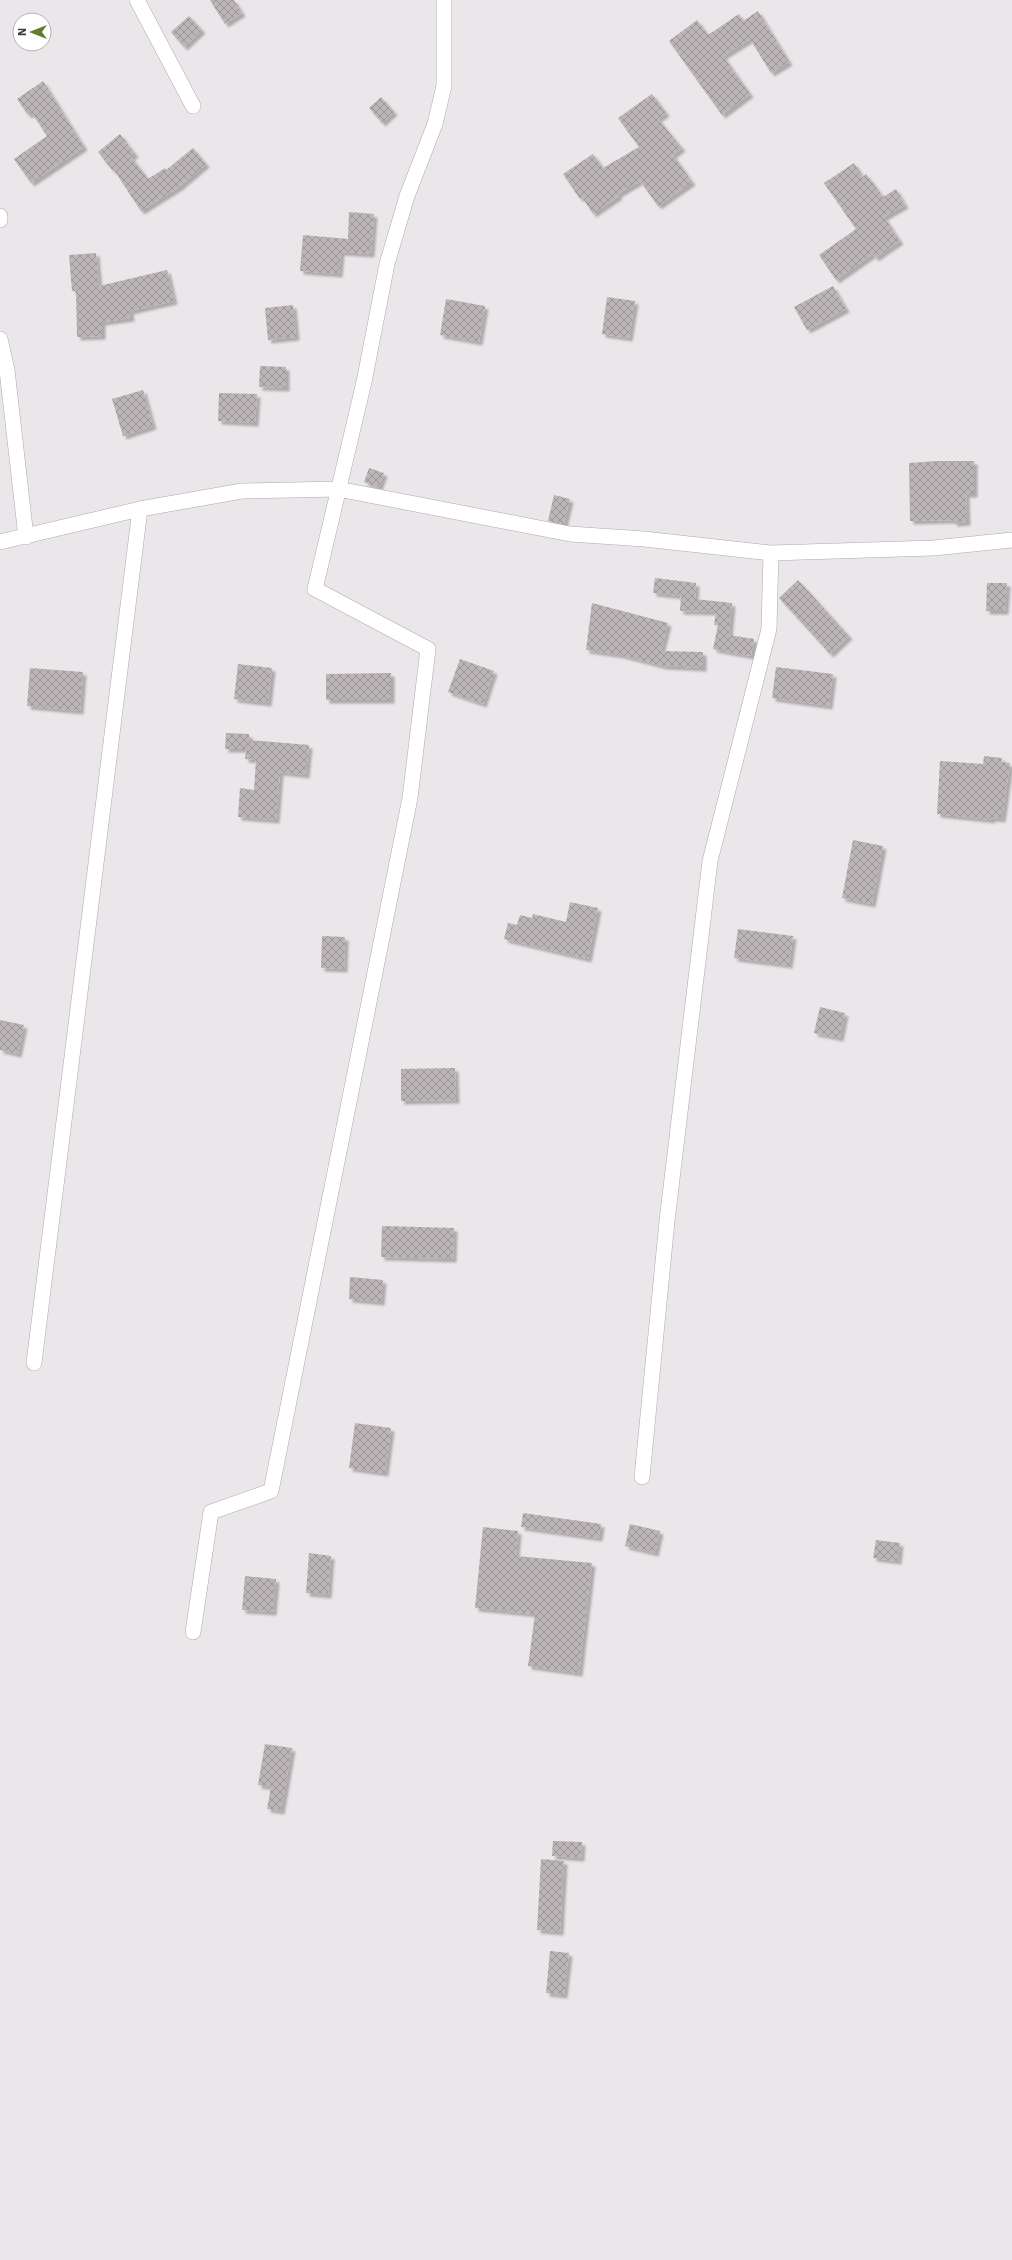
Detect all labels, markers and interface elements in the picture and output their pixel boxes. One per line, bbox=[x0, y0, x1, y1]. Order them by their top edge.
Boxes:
north arrow bbox=[12, 12, 52, 52]
text: N bbox=[16, 28, 29, 36]

